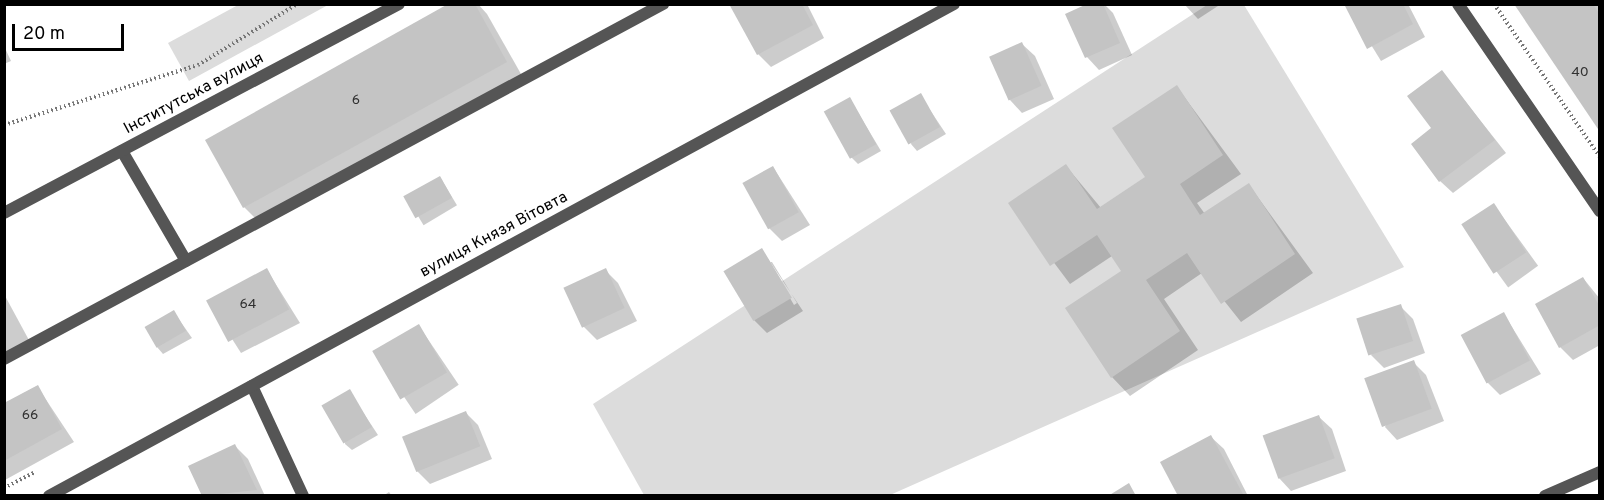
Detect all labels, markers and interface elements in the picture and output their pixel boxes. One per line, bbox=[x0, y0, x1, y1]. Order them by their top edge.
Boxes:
scale bar bbox=[15, 12, 128, 50]
text: 20 m bbox=[23, 23, 65, 46]
street label: Інститутська вулиця bbox=[121, 49, 267, 139]
house number: 40 bbox=[1571, 65, 1589, 81]
house number: 6 bbox=[352, 93, 360, 109]
street label: вулиця Князя Вітовта bbox=[417, 188, 571, 282]
house number: 64 bbox=[239, 297, 257, 313]
house number: 66 bbox=[22, 408, 38, 424]

